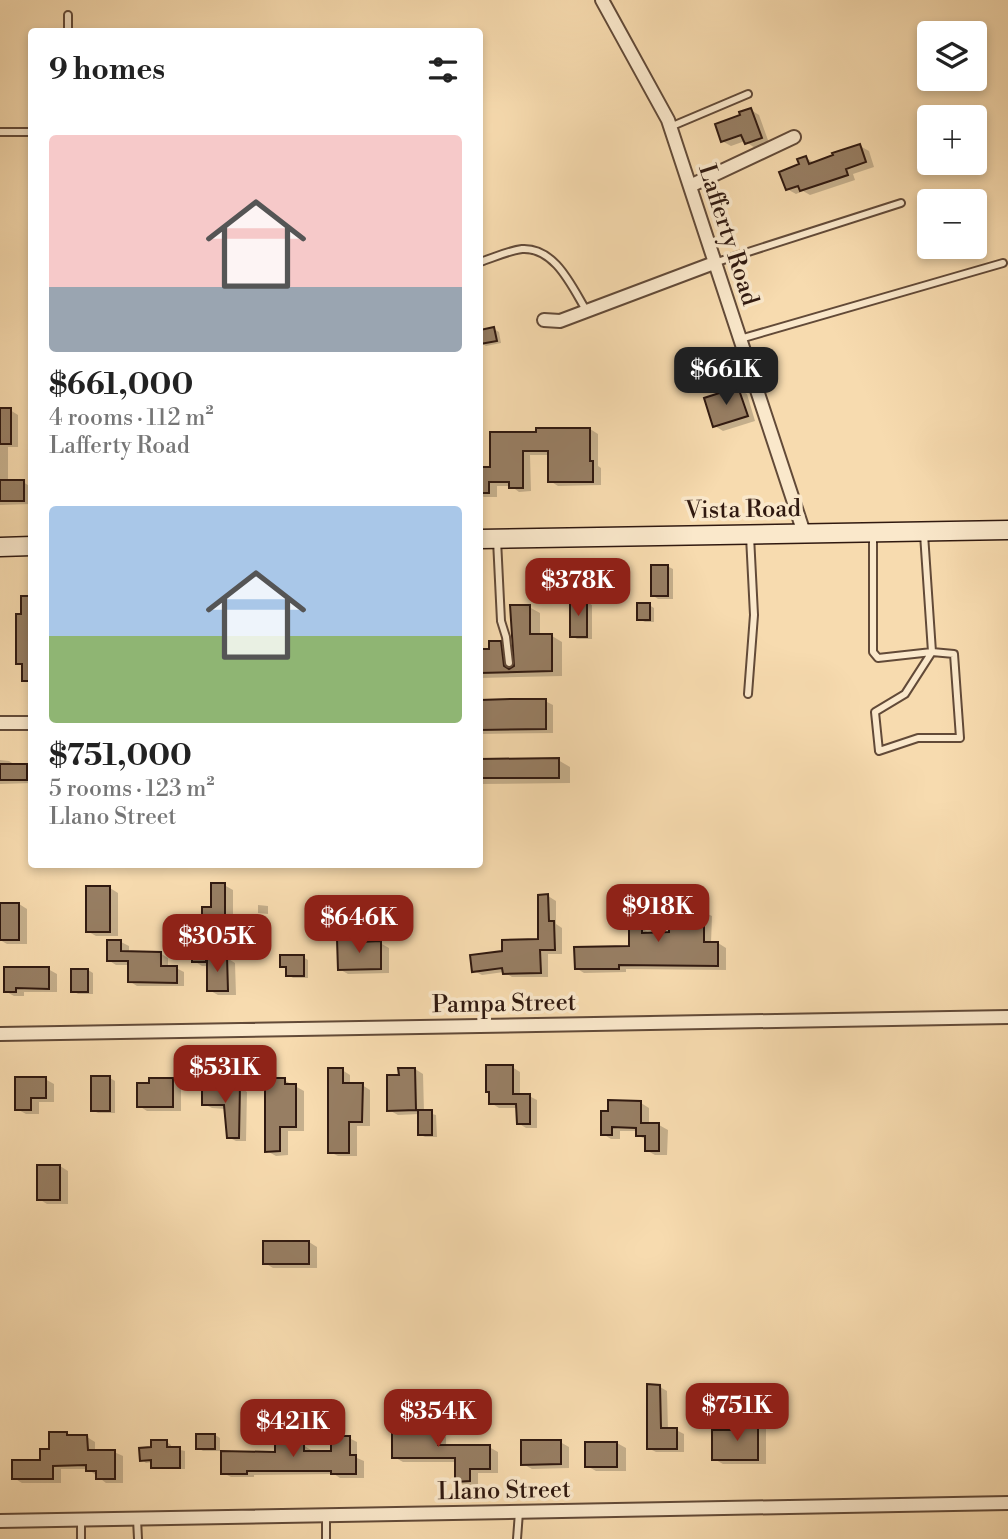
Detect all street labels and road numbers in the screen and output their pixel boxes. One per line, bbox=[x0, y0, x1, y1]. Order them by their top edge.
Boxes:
street label: Lafferty Road bbox=[691, 160, 765, 310]
street label: Vista Road bbox=[684, 494, 802, 526]
street label: Pampa Street bbox=[432, 988, 577, 1020]
street label: Llano Street bbox=[437, 1475, 571, 1507]

